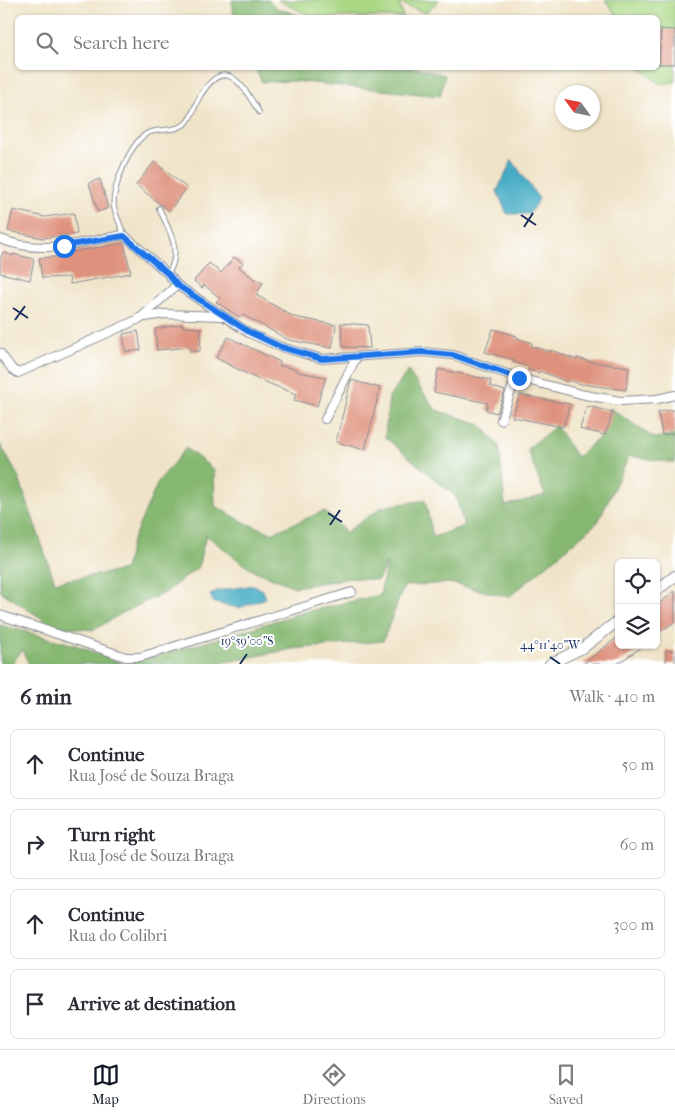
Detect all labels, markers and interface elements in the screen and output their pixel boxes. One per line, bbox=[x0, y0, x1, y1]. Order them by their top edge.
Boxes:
search box bbox=[15, 15, 660, 70]
icon: search bbox=[33, 29, 61, 57]
text: Search here bbox=[73, 32, 169, 54]
north arrow bbox=[555, 85, 600, 130]
route start bbox=[53, 235, 76, 258]
route end bbox=[508, 367, 531, 390]
map controls bbox=[615, 559, 660, 649]
button: locate bbox=[615, 559, 660, 604]
button: layers bbox=[615, 604, 660, 649]
text: 19°59'00"S bbox=[220, 634, 274, 648]
text: 44°11'40"W bbox=[520, 638, 581, 652]
text: 6 min bbox=[20, 685, 72, 709]
text: Walk · 410 m bbox=[570, 687, 655, 706]
text: Continue bbox=[68, 744, 144, 766]
icon: ahead bbox=[21, 750, 49, 778]
text: 50 m bbox=[622, 755, 654, 774]
text: Rua José de Souza Braga bbox=[68, 766, 234, 785]
text: Turn right bbox=[68, 824, 155, 846]
icon: right bbox=[21, 830, 49, 858]
text: 60 m bbox=[620, 835, 654, 854]
text: Rua José de Souza Braga bbox=[68, 846, 234, 865]
text: Continue bbox=[68, 904, 144, 926]
icon: ahead bbox=[21, 910, 49, 938]
text: 300 m bbox=[613, 915, 654, 934]
text: Rua do Colibri bbox=[68, 926, 167, 945]
icon: arrive bbox=[21, 990, 49, 1018]
text: Arrive at destination bbox=[68, 993, 236, 1015]
tab: Map bbox=[92, 1061, 120, 1108]
tab: Directions bbox=[303, 1061, 366, 1108]
tab: Saved bbox=[549, 1061, 583, 1108]

